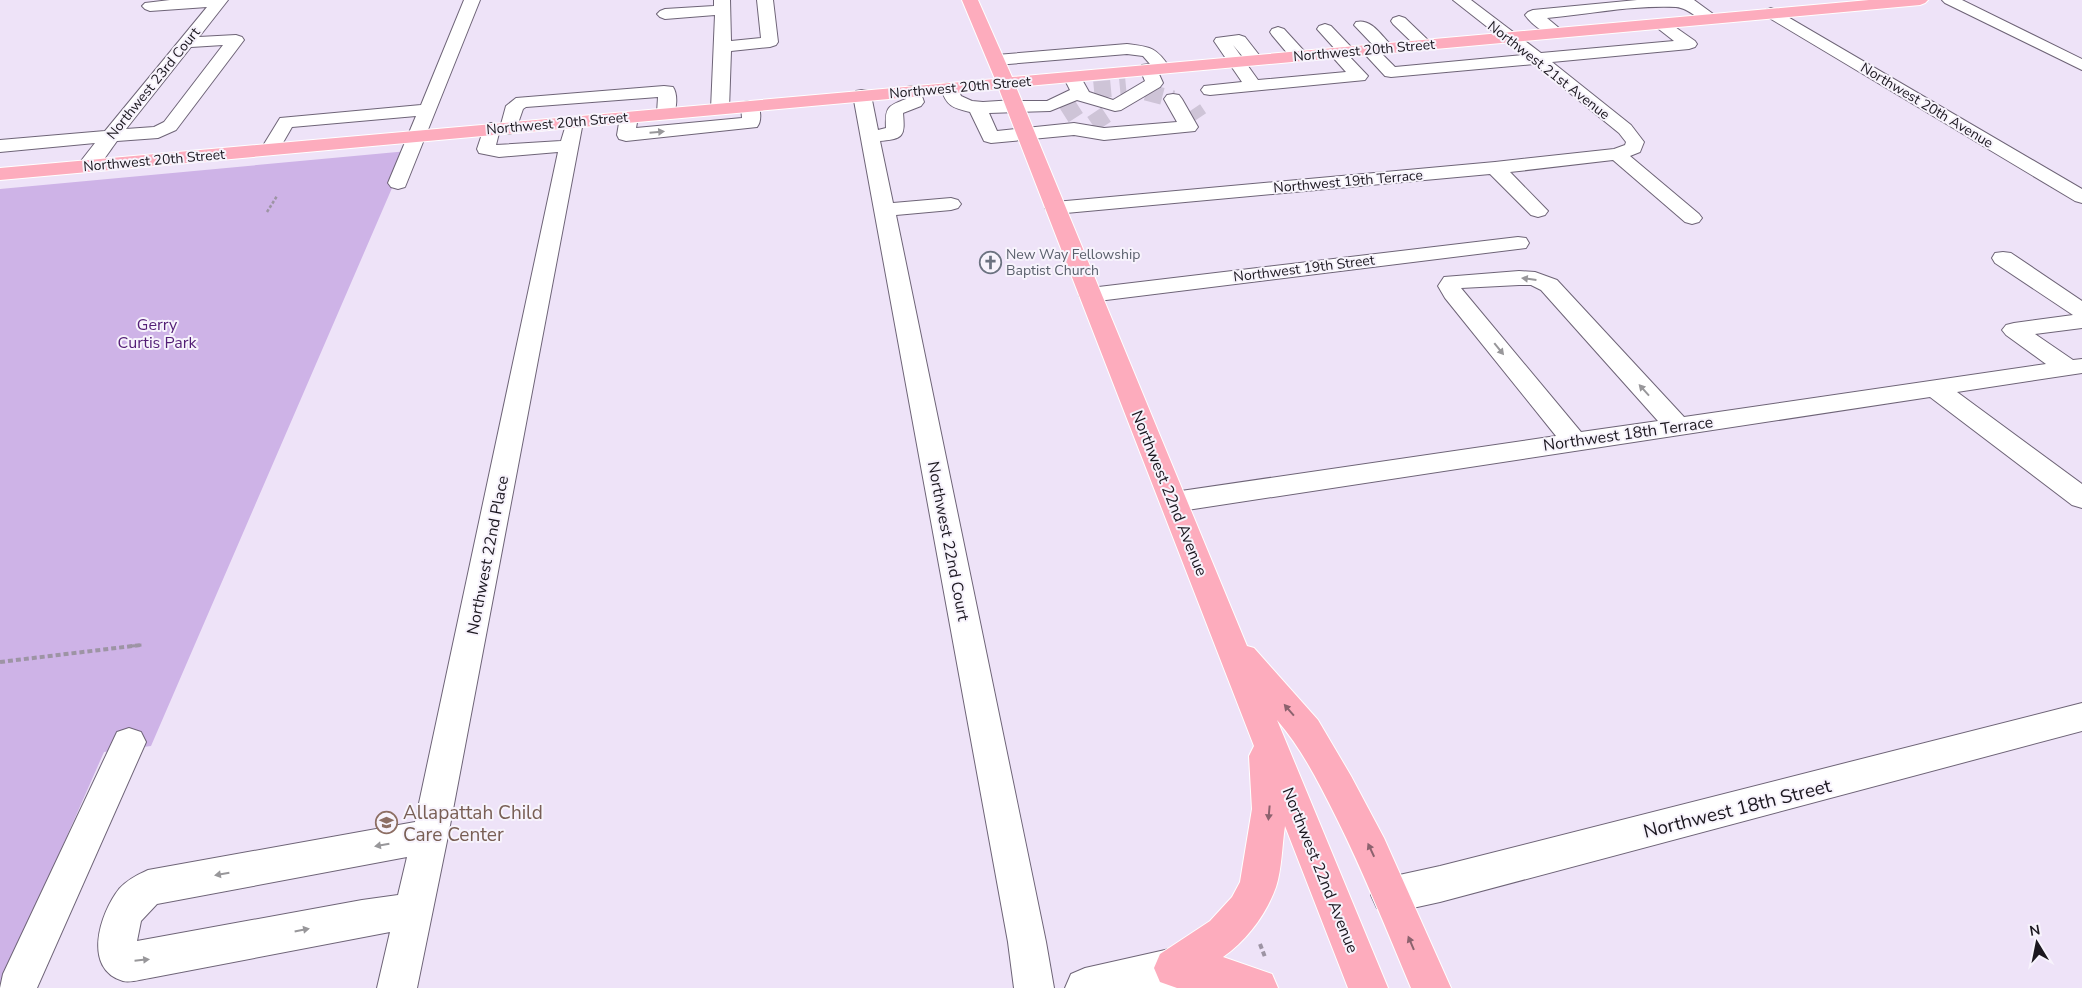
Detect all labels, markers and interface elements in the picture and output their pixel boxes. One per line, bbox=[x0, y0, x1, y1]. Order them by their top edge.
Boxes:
street label: Northwest 21st Avenue bbox=[1484, 17, 1614, 124]
street label: Northwest 23rd Court bbox=[102, 23, 205, 143]
street label: Northwest 20th Street bbox=[1292, 35, 1436, 66]
street label: Northwest 20th Avenue bbox=[1857, 58, 1997, 153]
street label: Northwest 20th Street bbox=[888, 72, 1032, 103]
street label: Northwest 20th Street bbox=[485, 108, 629, 139]
one-way arrow bbox=[649, 128, 665, 136]
street label: Northwest 20th Street bbox=[82, 145, 226, 176]
street label: Northwest 19th Terrace bbox=[1273, 166, 1423, 197]
place label: New Way Fellowship Baptist Church bbox=[1006, 245, 1140, 280]
church icon: New Way Fellowship Baptist Church bbox=[978, 250, 1002, 274]
street label: Northwest 19th Street bbox=[1232, 250, 1376, 287]
one-way arrow bbox=[1521, 275, 1537, 283]
park label: Gerry Curtis Park bbox=[118, 314, 197, 354]
one-way arrow bbox=[1494, 342, 1505, 355]
one-way arrow bbox=[1638, 384, 1650, 396]
street label: Northwest 22nd Avenue bbox=[1126, 407, 1212, 579]
street label: Northwest 18th Terrace bbox=[1542, 411, 1714, 457]
street label: Northwest 22nd Court bbox=[922, 459, 974, 623]
street label: Northwest 22nd Place bbox=[462, 474, 514, 637]
one-way arrow bbox=[1283, 705, 1295, 717]
street label: Northwest 18th Street bbox=[1641, 773, 1834, 845]
street label: Northwest 22nd Avenue bbox=[1277, 784, 1363, 956]
place label: Allapattah Child Care Center bbox=[403, 800, 543, 848]
one-way arrow bbox=[1265, 805, 1273, 821]
school or university icon: Allapattah Child Care Center bbox=[375, 811, 399, 835]
one-way arrow bbox=[373, 841, 389, 849]
one-way arrow bbox=[1367, 843, 1375, 857]
one-way arrow bbox=[213, 870, 229, 878]
north arrow bbox=[2012, 918, 2062, 968]
text: N bbox=[2028, 920, 2042, 941]
one-way arrow bbox=[294, 925, 310, 933]
one-way arrow bbox=[1407, 936, 1415, 950]
one-way arrow bbox=[134, 956, 150, 964]

